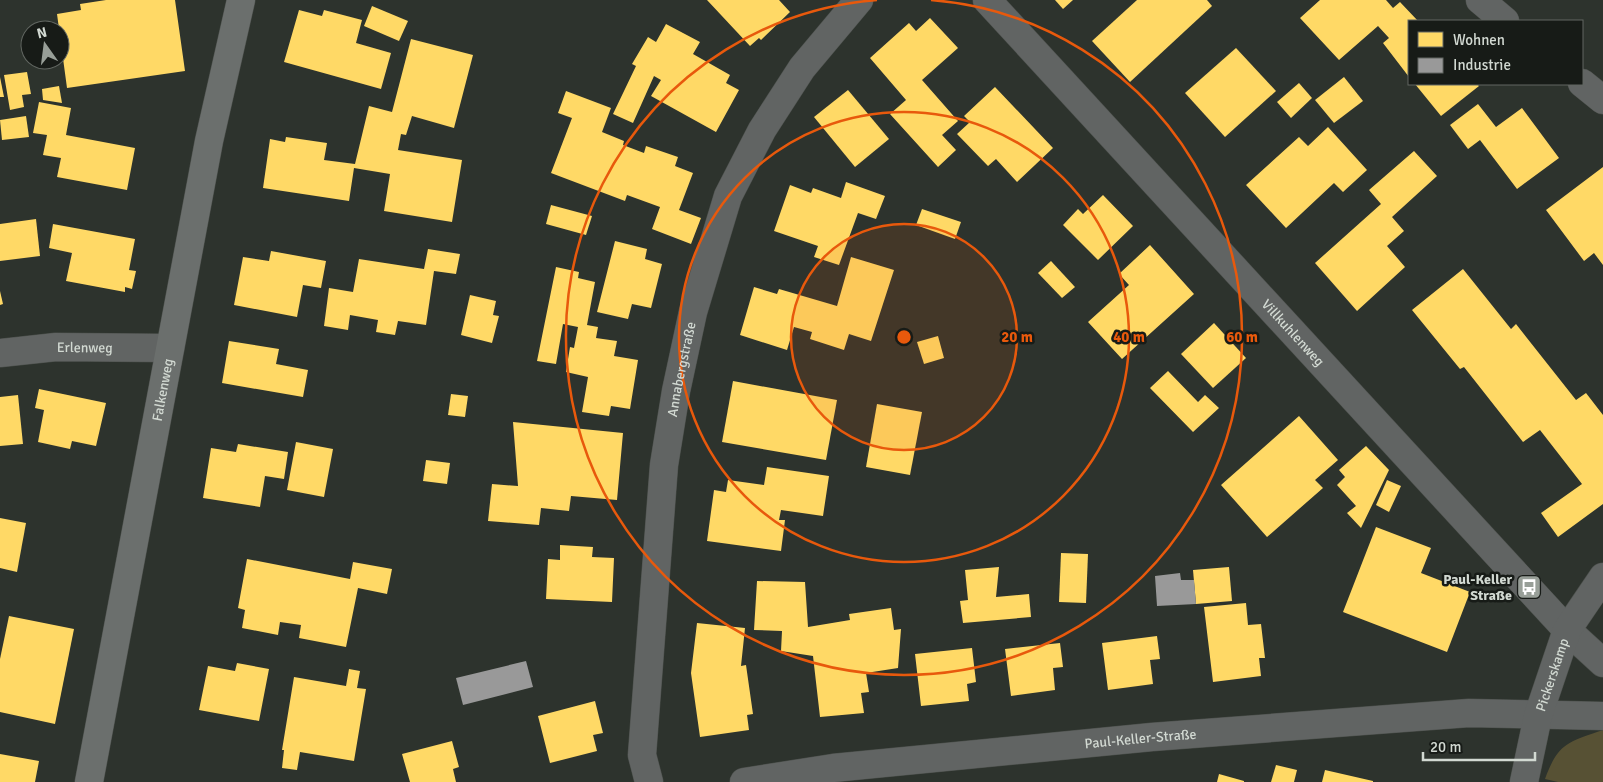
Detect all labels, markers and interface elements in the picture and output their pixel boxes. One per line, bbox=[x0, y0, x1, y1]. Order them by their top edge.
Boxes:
north arrow bbox=[20, 20, 70, 70]
legend bbox=[1408, 20, 1583, 85]
text: N bbox=[35, 23, 49, 42]
text: Wohnen bbox=[1453, 31, 1505, 49]
text: Industrie bbox=[1453, 56, 1511, 74]
street label: Villkuhlenweg bbox=[1258, 296, 1328, 369]
street label: Annabergstraße bbox=[663, 320, 699, 418]
centre of rings bbox=[895, 328, 913, 346]
text: 20 m bbox=[1001, 328, 1033, 346]
text: 40 m bbox=[1113, 328, 1145, 346]
text: 60 m bbox=[1226, 328, 1258, 346]
street label: Erlenweg bbox=[57, 339, 113, 356]
street label: Falkenweg bbox=[148, 357, 177, 423]
place label: Paul-Keller Straße bbox=[1443, 571, 1512, 604]
bus stop icon: Paul-Keller Straße bbox=[1516, 574, 1542, 600]
street label: Pickerskamp bbox=[1532, 636, 1572, 714]
street label: Paul-Keller-Straße bbox=[1084, 725, 1197, 752]
scale bar bbox=[1423, 730, 1536, 762]
text: 20 m bbox=[1430, 738, 1461, 756]

